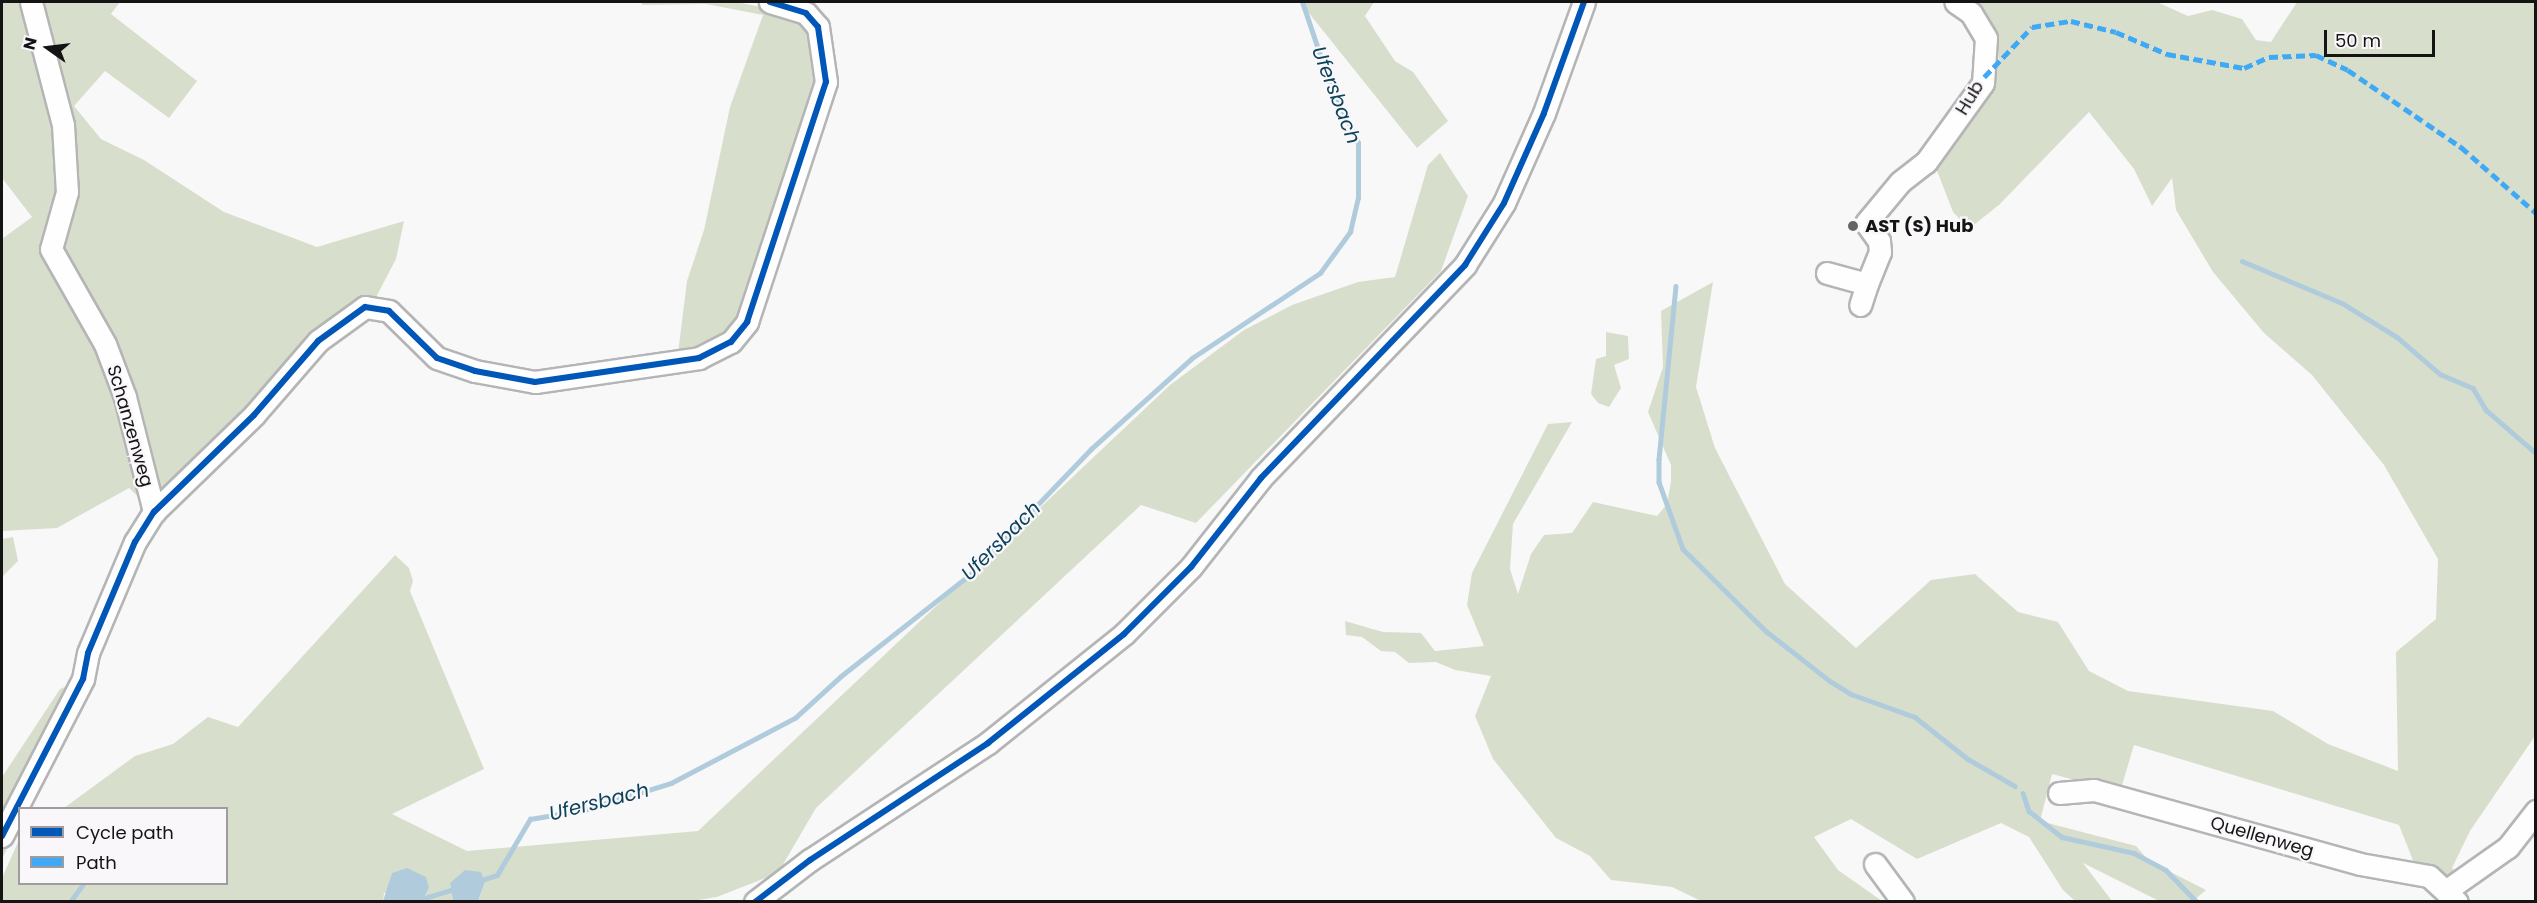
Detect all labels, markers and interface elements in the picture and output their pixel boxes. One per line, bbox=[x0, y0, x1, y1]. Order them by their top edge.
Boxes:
north arrow bbox=[18, 18, 78, 78]
scale bar bbox=[2327, 18, 2438, 56]
text: 50 m bbox=[2335, 28, 2381, 53]
text: N bbox=[17, 35, 43, 52]
water label: Ufersbach bbox=[1306, 43, 1366, 147]
street label: Hub bbox=[1951, 77, 1989, 119]
place label: AST (S) Hub bbox=[1865, 215, 1973, 237]
marker: AST (S) Hub bbox=[1846, 219, 1860, 233]
street label: Schanzenweg bbox=[102, 363, 158, 489]
water label: Ufersbach bbox=[956, 496, 1046, 586]
water label: Ufersbach bbox=[546, 778, 652, 826]
legend bbox=[18, 807, 228, 885]
street label: Quellenweg bbox=[2208, 812, 2316, 862]
text: Cycle path bbox=[76, 820, 174, 845]
text: Path bbox=[76, 850, 117, 875]

